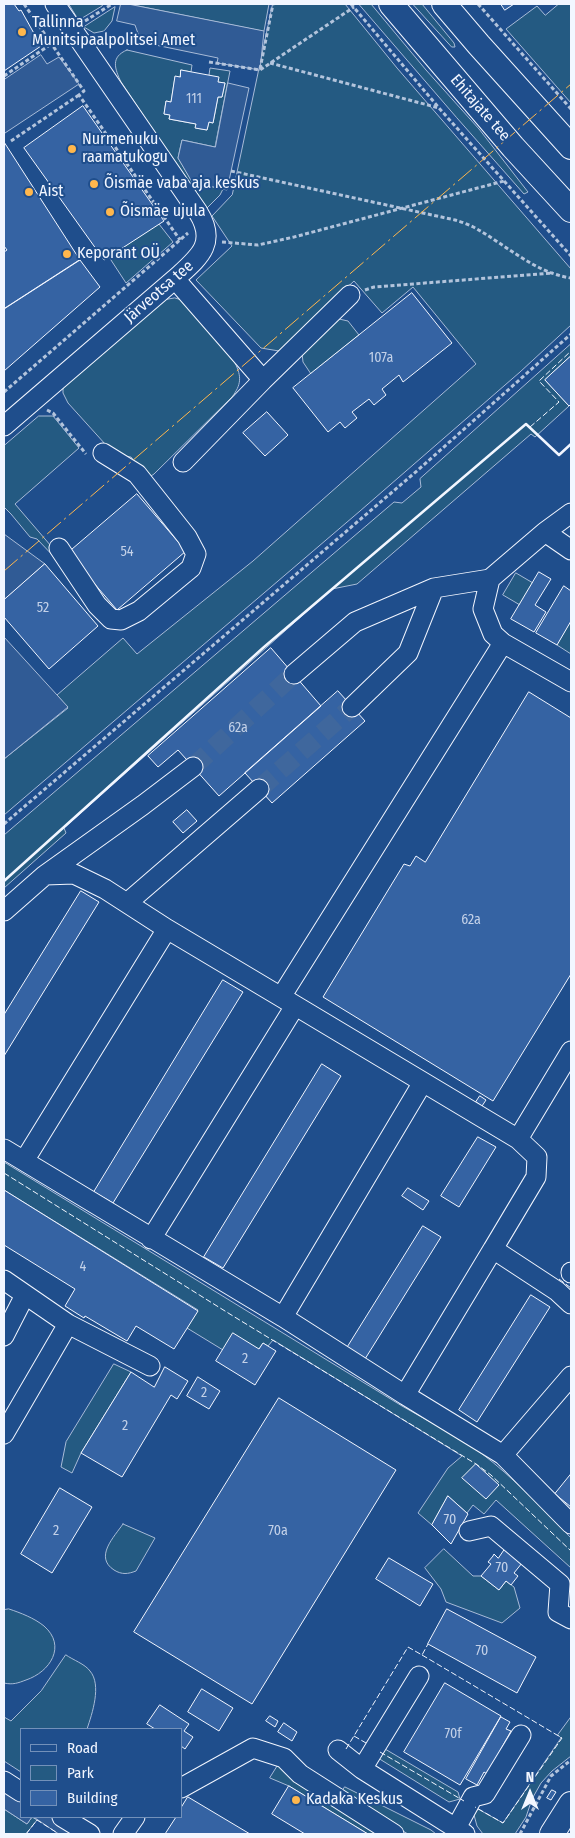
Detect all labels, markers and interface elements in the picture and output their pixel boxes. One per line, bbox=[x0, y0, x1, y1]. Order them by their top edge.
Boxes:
place label: Tallinna Munitsipaalpolitsei Amet bbox=[32, 13, 195, 51]
marker: Tallinna Munitsipaalpolitsei Amet bbox=[16, 26, 28, 38]
street label: Ehitajate tee bbox=[446, 71, 514, 145]
house number: 111 bbox=[186, 91, 202, 107]
place label: Nurmenuku raamatukogu bbox=[82, 130, 168, 168]
marker: Nurmenuku raamatukogu bbox=[66, 143, 78, 155]
place label: Õismäe vaba aja keskus bbox=[104, 174, 259, 194]
marker: Õismäe vaba aja keskus bbox=[88, 178, 100, 190]
place label: Aist bbox=[39, 182, 64, 202]
marker: Aist bbox=[23, 186, 35, 198]
place label: Õismäe ujula bbox=[120, 202, 205, 222]
marker: Õismäe ujula bbox=[104, 206, 116, 218]
place label: Keporant OÜ bbox=[77, 244, 160, 264]
marker: Keporant OÜ bbox=[61, 248, 73, 260]
street label: Järveotsa tee bbox=[120, 257, 198, 327]
house number: 107a bbox=[369, 350, 393, 366]
house number: 54 bbox=[120, 544, 134, 560]
house number: 52 bbox=[37, 600, 49, 616]
house number: 62a bbox=[228, 720, 248, 736]
house number: 62a bbox=[461, 912, 481, 928]
house number: 4 bbox=[80, 1259, 86, 1275]
house number: 2 bbox=[242, 1351, 248, 1367]
house number: 2 bbox=[201, 1385, 207, 1401]
house number: 2 bbox=[122, 1418, 128, 1434]
house number: 70 bbox=[444, 1512, 456, 1528]
house number: 2 bbox=[53, 1523, 59, 1539]
house number: 70a bbox=[268, 1523, 288, 1539]
house number: 70 bbox=[496, 1560, 508, 1576]
house number: 70 bbox=[476, 1643, 488, 1659]
house number: 70f bbox=[444, 1726, 462, 1742]
legend bbox=[20, 1728, 182, 1818]
text: Road bbox=[67, 1739, 98, 1757]
text: Park bbox=[67, 1764, 94, 1782]
north arrow bbox=[505, 1768, 555, 1818]
text: N bbox=[526, 1769, 534, 1786]
text: Building bbox=[67, 1789, 118, 1807]
place label: Kadaka Keskus bbox=[306, 1790, 403, 1810]
marker: Kadaka Keskus bbox=[290, 1794, 302, 1806]

